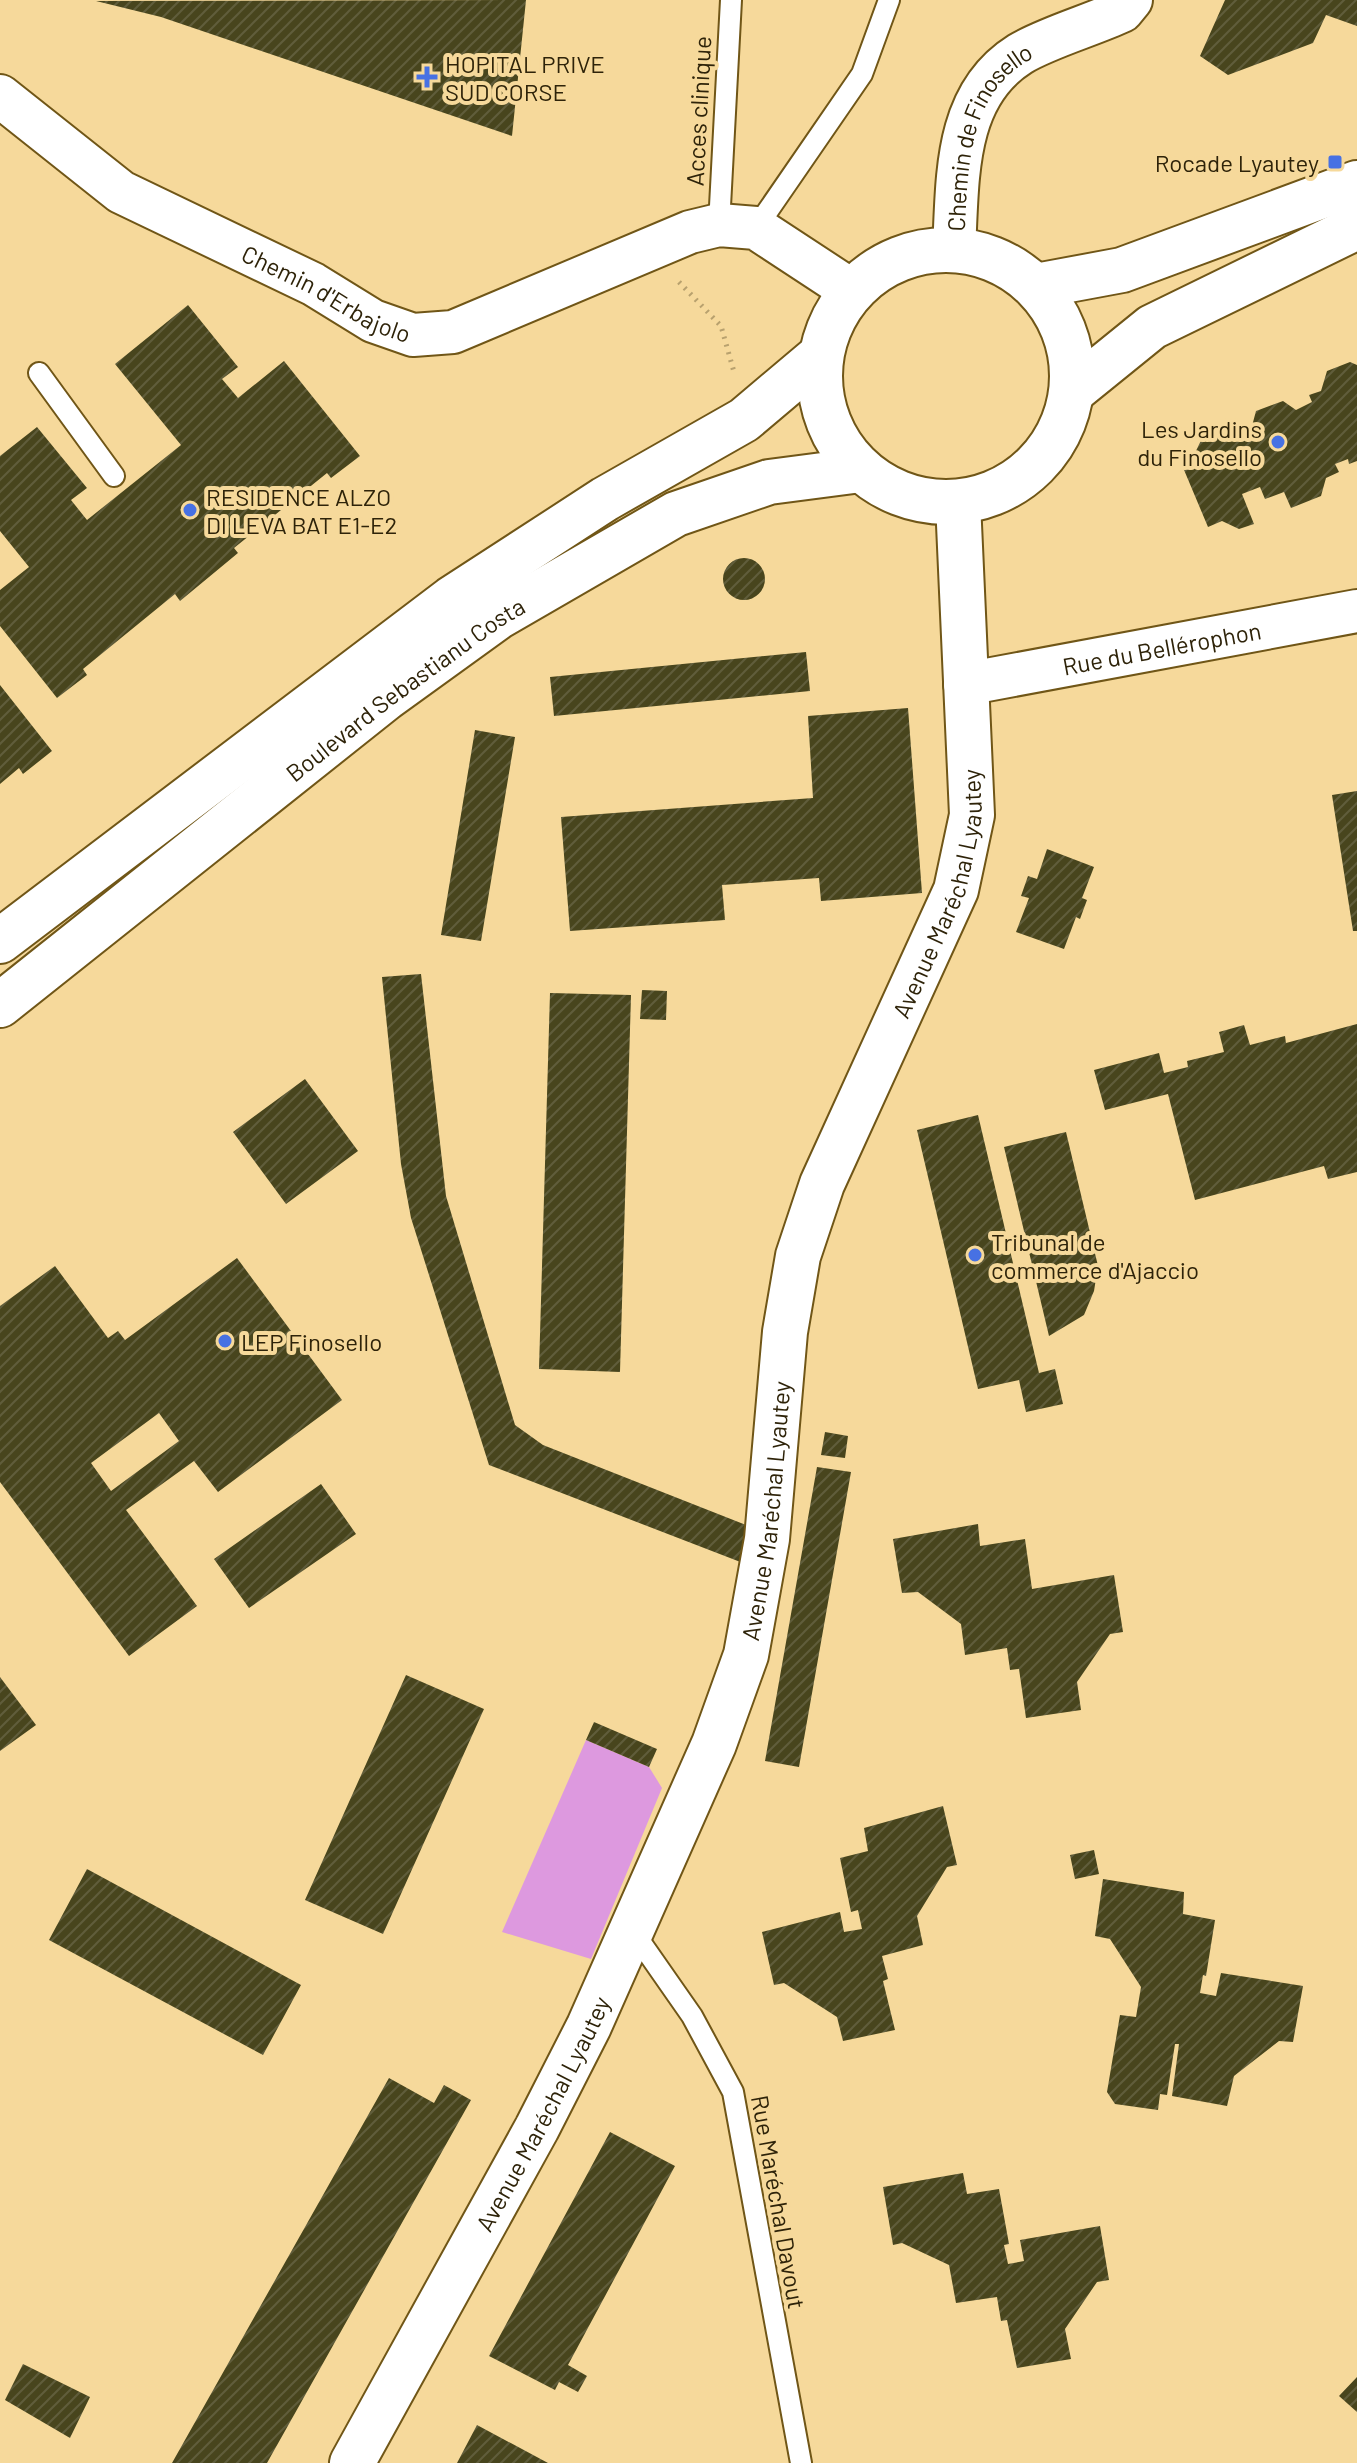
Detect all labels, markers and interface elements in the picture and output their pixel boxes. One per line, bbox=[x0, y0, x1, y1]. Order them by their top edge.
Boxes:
street label: Acces clinique bbox=[680, 35, 716, 187]
street label: Chemin de Finosello bbox=[940, 36, 1037, 232]
place label: HOPITAL PRIVE SUD CORSE bbox=[445, 49, 605, 106]
marker: HOPITAL PRIVE SUD CORSE bbox=[416, 66, 438, 88]
place label: Rocade Lyautey bbox=[1155, 148, 1319, 177]
marker: Rocade Lyautey bbox=[1326, 153, 1344, 171]
street label: Chemin d'Erbajolo bbox=[238, 238, 415, 348]
place label: Les Jardins du Finosello bbox=[1137, 414, 1262, 471]
marker: Les Jardins du Finosello bbox=[1269, 433, 1287, 451]
place label: RESIDENCE ALZO DI LEVA BAT E1-E2 bbox=[206, 482, 397, 539]
marker: RESIDENCE ALZO DI LEVA BAT E1-E2 bbox=[181, 501, 199, 519]
street label: Boulevard Sebastianu Costa bbox=[280, 590, 529, 787]
street label: Rue du Bellérophon bbox=[1060, 615, 1263, 680]
street label: Avenue Maréchal Lyautey bbox=[885, 768, 986, 1022]
place label: Tribunal de commerce d'Ajaccio bbox=[991, 1227, 1199, 1284]
marker: Tribunal de commerce d'Ajaccio bbox=[966, 1246, 984, 1264]
place label: LEP Finosello bbox=[241, 1327, 382, 1356]
marker: LEP Finosello bbox=[216, 1332, 234, 1350]
street label: Avenue Maréchal Lyautey bbox=[734, 1380, 795, 1643]
street label: Avenue Maréchal Lyautey bbox=[469, 1991, 615, 2236]
street label: Rue Maréchal Davout bbox=[746, 2093, 812, 2311]

